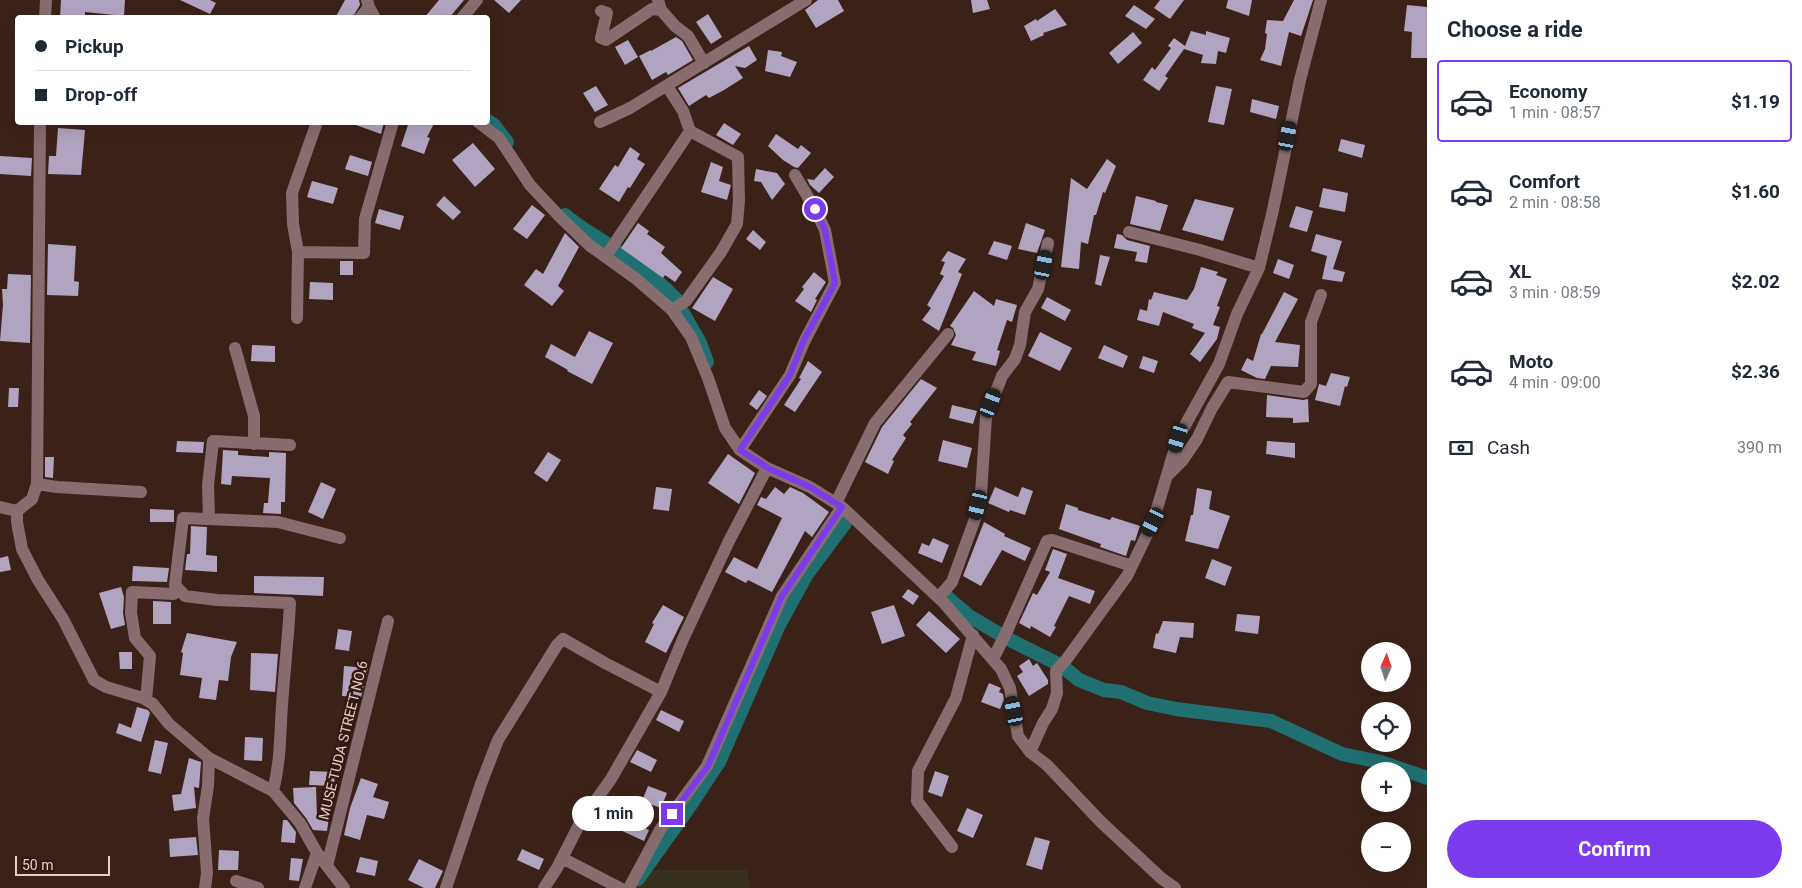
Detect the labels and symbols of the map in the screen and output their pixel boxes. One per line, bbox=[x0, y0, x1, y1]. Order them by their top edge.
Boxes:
car bbox=[1277, 120, 1298, 152]
route start bbox=[804, 198, 826, 220]
car bbox=[1033, 249, 1054, 281]
car bbox=[978, 386, 1003, 420]
car bbox=[1166, 421, 1189, 455]
car bbox=[967, 489, 988, 521]
car bbox=[1139, 505, 1166, 539]
north arrow bbox=[1361, 642, 1411, 692]
street label: MUSE TUDA STREET NO.6 bbox=[315, 659, 371, 821]
car bbox=[1003, 695, 1024, 727]
callout: 1 min bbox=[572, 796, 654, 832]
route end bbox=[661, 803, 683, 825]
scale bar bbox=[15, 853, 110, 876]

